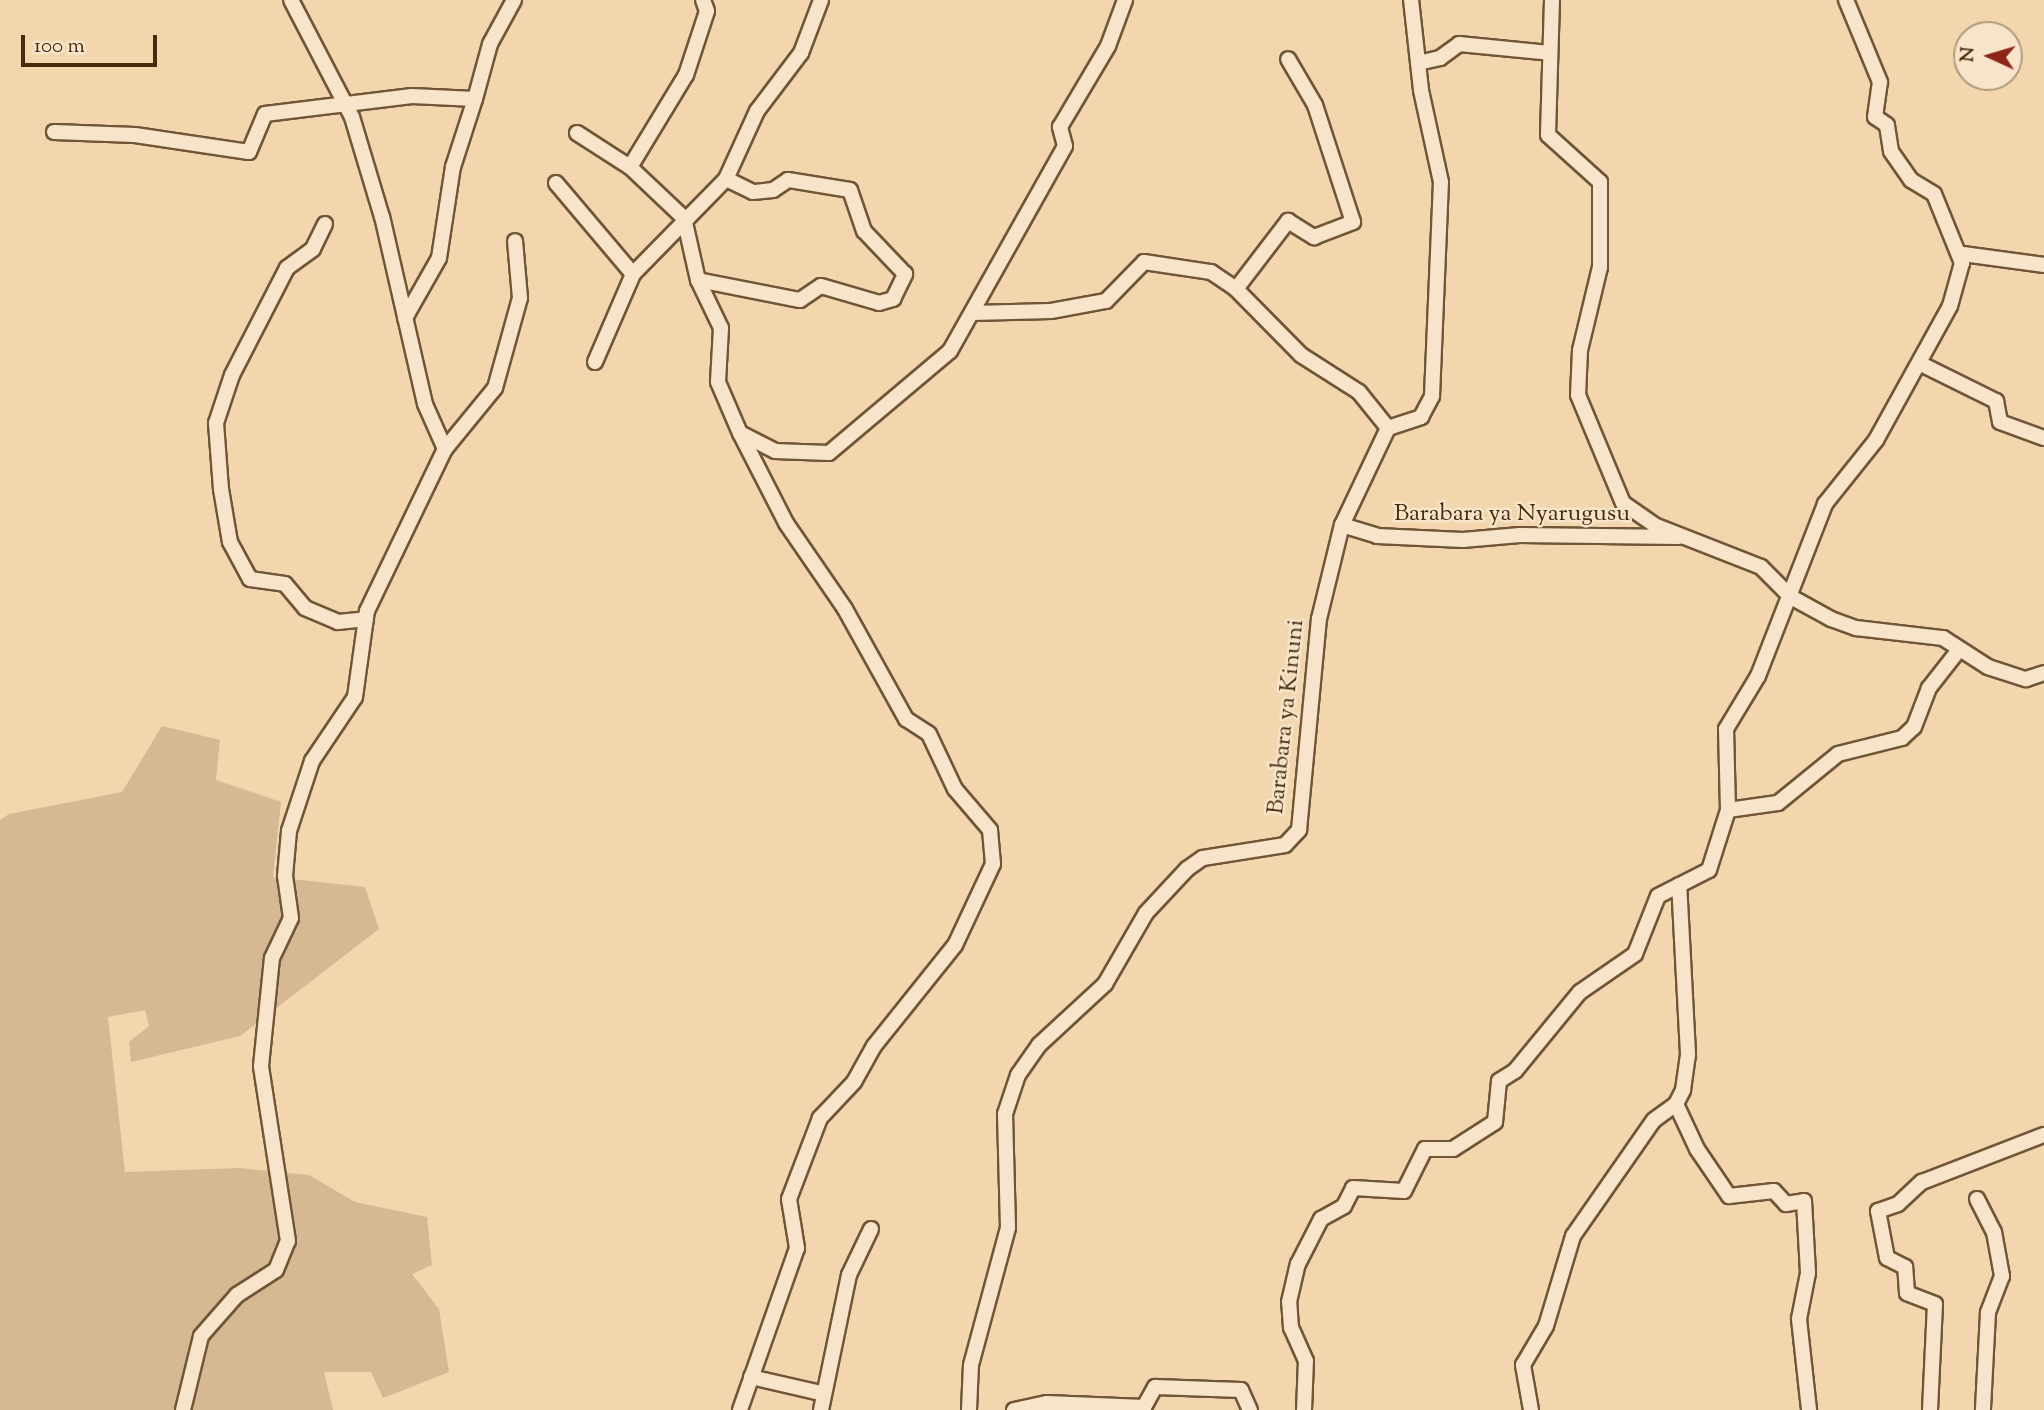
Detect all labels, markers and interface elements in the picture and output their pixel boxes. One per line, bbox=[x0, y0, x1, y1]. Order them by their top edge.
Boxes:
scale bar bbox=[24, 21, 161, 65]
north arrow bbox=[1953, 21, 2023, 91]
text: 100 m bbox=[34, 32, 85, 62]
text: N bbox=[1955, 46, 1983, 63]
street label: Barabara ya Nyarugusu bbox=[1394, 501, 1630, 529]
street label: Barabara ya Kinuni bbox=[1262, 618, 1312, 816]

